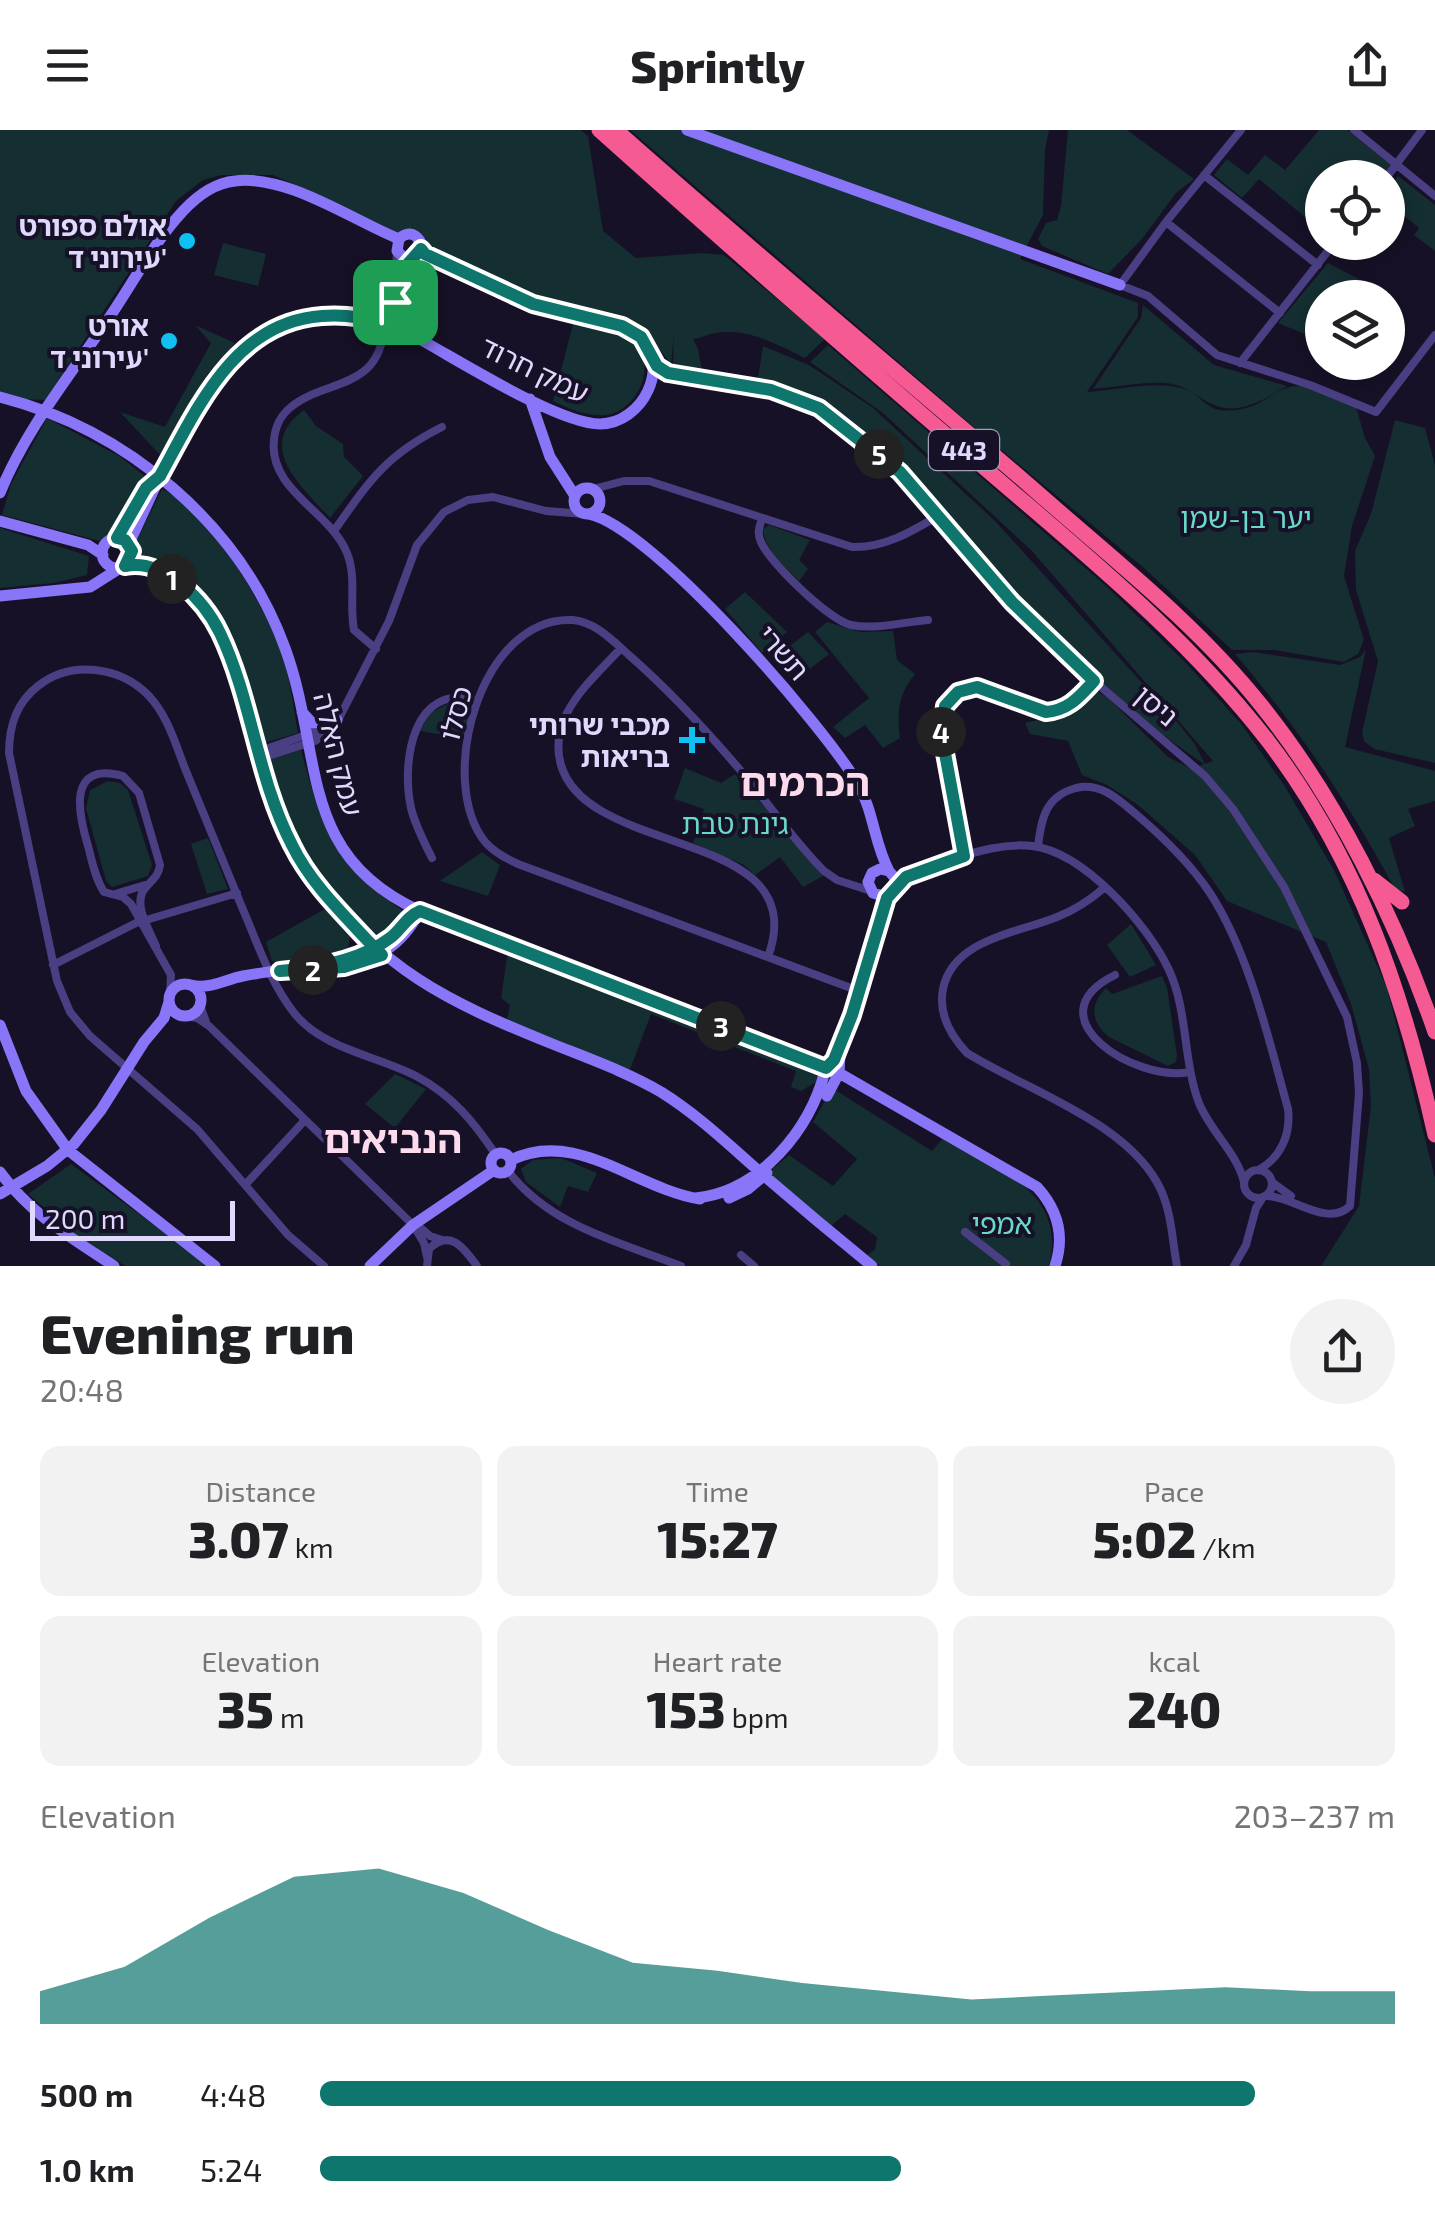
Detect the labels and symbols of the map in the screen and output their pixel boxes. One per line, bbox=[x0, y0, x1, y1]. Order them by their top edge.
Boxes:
place label: אולם ספורט עירוני ד' bbox=[19, 208, 167, 274]
marker: אולם ספורט עירוני ד' bbox=[176, 230, 198, 252]
pin bbox=[353, 260, 438, 345]
place label: אורט עירוני ד' bbox=[50, 308, 149, 374]
street label: עמק חרוד bbox=[476, 328, 594, 410]
marker: אורט עירוני ד' bbox=[158, 330, 180, 352]
pin: 5 bbox=[854, 429, 904, 479]
road number: 443 bbox=[929, 430, 999, 470]
park label: יער בן-שמן bbox=[1180, 500, 1312, 534]
pin: 1 bbox=[147, 554, 197, 604]
street label: תשרי bbox=[751, 618, 817, 686]
street label: ניסן bbox=[1129, 677, 1185, 733]
street label: כסלו bbox=[431, 682, 479, 744]
street label: עמק האלה bbox=[307, 689, 371, 819]
place label: מכבי שרותי בריאות bbox=[529, 707, 670, 773]
pin: 4 bbox=[916, 707, 966, 757]
marker: מכבי שרותי בריאות bbox=[679, 727, 705, 753]
district label: הכרמים bbox=[740, 758, 870, 804]
park label: גינת טבת bbox=[682, 806, 788, 840]
pin: 2 bbox=[288, 945, 338, 995]
pin: 3 bbox=[696, 1001, 746, 1051]
district label: הנביאים bbox=[324, 1115, 462, 1161]
scale bar bbox=[30, 1196, 235, 1240]
park label: אמפי bbox=[972, 1206, 1032, 1240]

